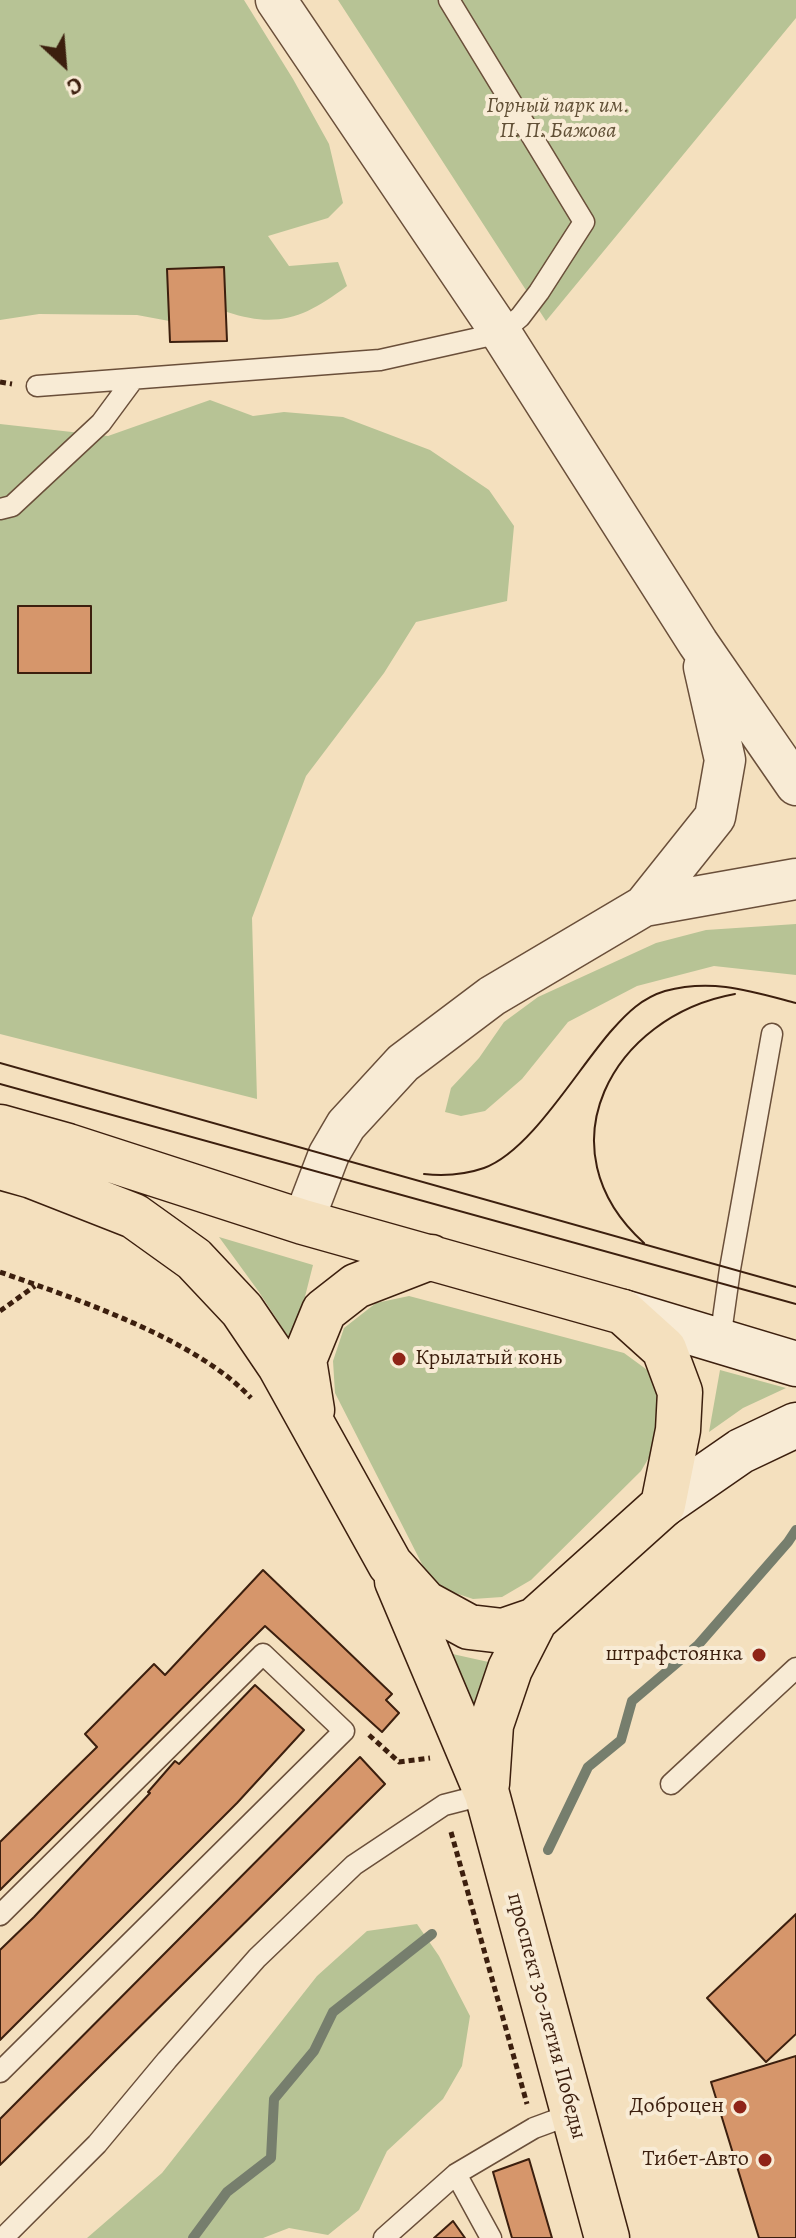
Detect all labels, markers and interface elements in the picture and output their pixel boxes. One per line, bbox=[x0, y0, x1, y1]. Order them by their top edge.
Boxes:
north arrow bbox=[24, 24, 104, 104]
text: С bbox=[62, 69, 87, 102]
park label: Горный парк им. П. П. Бажова bbox=[486, 94, 630, 146]
place label: Крылатый конь bbox=[415, 1346, 562, 1372]
marker: Крылатый конь bbox=[390, 1350, 408, 1368]
place label: штрафстоянка bbox=[606, 1642, 743, 1668]
marker: штрафстоянка bbox=[750, 1646, 768, 1664]
street label: проспект 30-летия Победы bbox=[500, 1890, 592, 2142]
place label: Доброцен bbox=[629, 2094, 724, 2120]
marker: Доброцен bbox=[731, 2098, 749, 2116]
place label: Тибет-Авто bbox=[642, 2147, 749, 2173]
marker: Тибет-Авто bbox=[756, 2151, 774, 2169]

